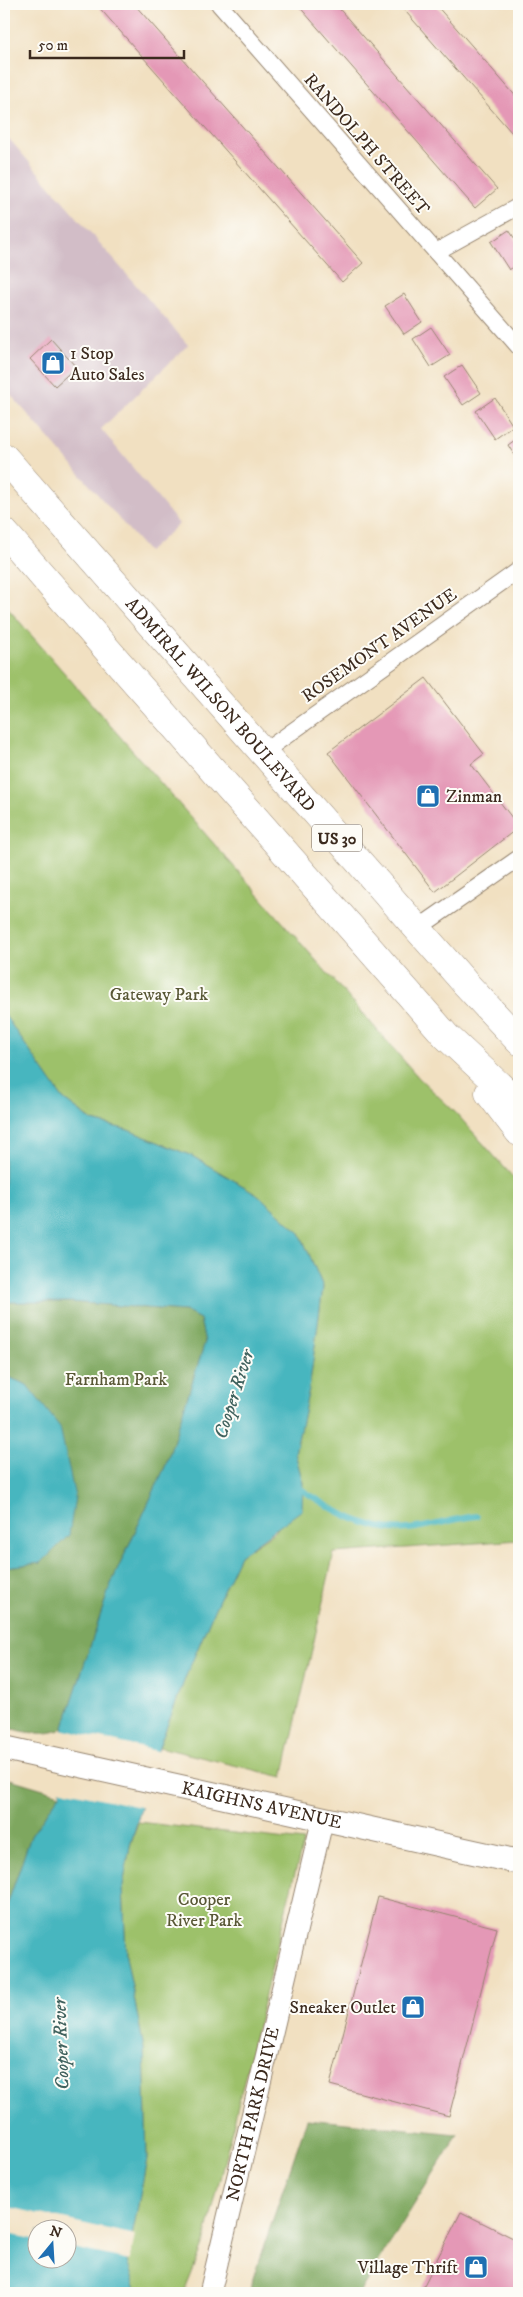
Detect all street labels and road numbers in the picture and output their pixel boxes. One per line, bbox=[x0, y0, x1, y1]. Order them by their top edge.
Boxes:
street label: RANDOLPH STREET bbox=[299, 69, 434, 220]
street label: ROSEMONT AVENUE bbox=[298, 584, 462, 708]
street label: ADMIRAL WILSON BOULEVARD bbox=[120, 593, 320, 817]
road number: US 30 bbox=[312, 824, 362, 851]
street label: KAIGHNS AVENUE bbox=[179, 1778, 344, 1835]
street label: NORTH PARK DRIVE bbox=[222, 2025, 285, 2204]

